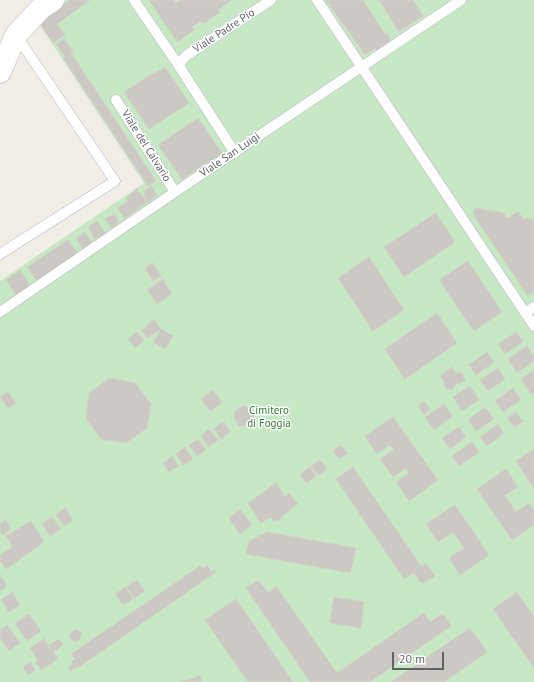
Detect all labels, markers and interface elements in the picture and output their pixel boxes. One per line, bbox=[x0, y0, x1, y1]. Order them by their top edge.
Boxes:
street label: Viale Padre Pio bbox=[191, 6, 257, 56]
street label: Viale del Calvario bbox=[119, 108, 173, 184]
street label: Viale San Luigi bbox=[197, 130, 263, 180]
park label: Cimitero di Foggia bbox=[247, 404, 291, 430]
scale bar bbox=[394, 644, 446, 670]
text: 20 m bbox=[399, 651, 425, 666]

